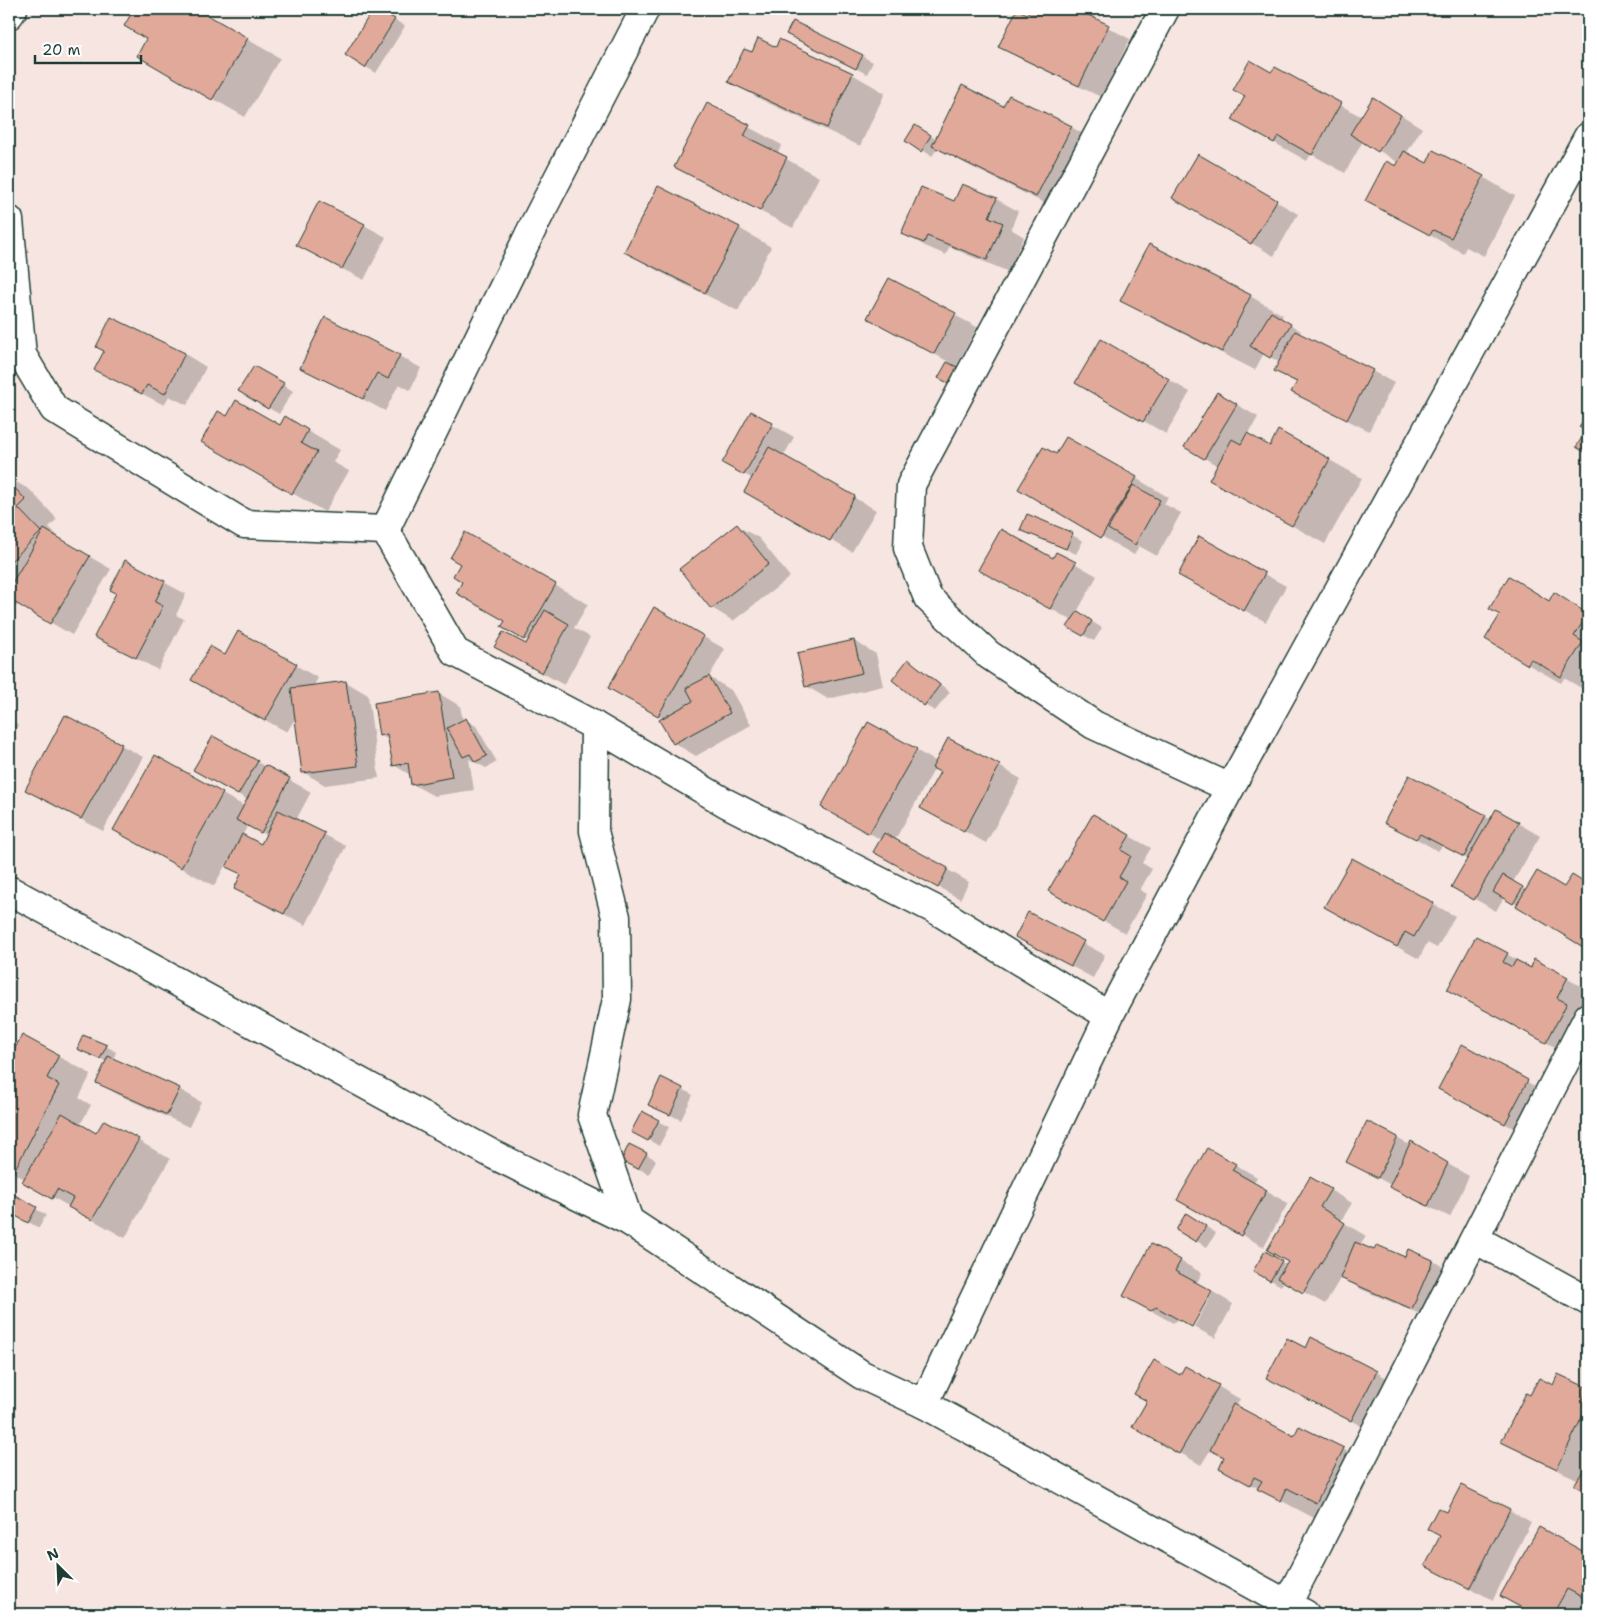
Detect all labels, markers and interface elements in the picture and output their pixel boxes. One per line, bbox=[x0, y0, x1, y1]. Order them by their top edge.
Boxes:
scale bar bbox=[35, 32, 141, 64]
text: 20 m bbox=[42, 40, 81, 60]
north arrow bbox=[32, 1540, 82, 1590]
text: N bbox=[44, 1544, 61, 1565]

